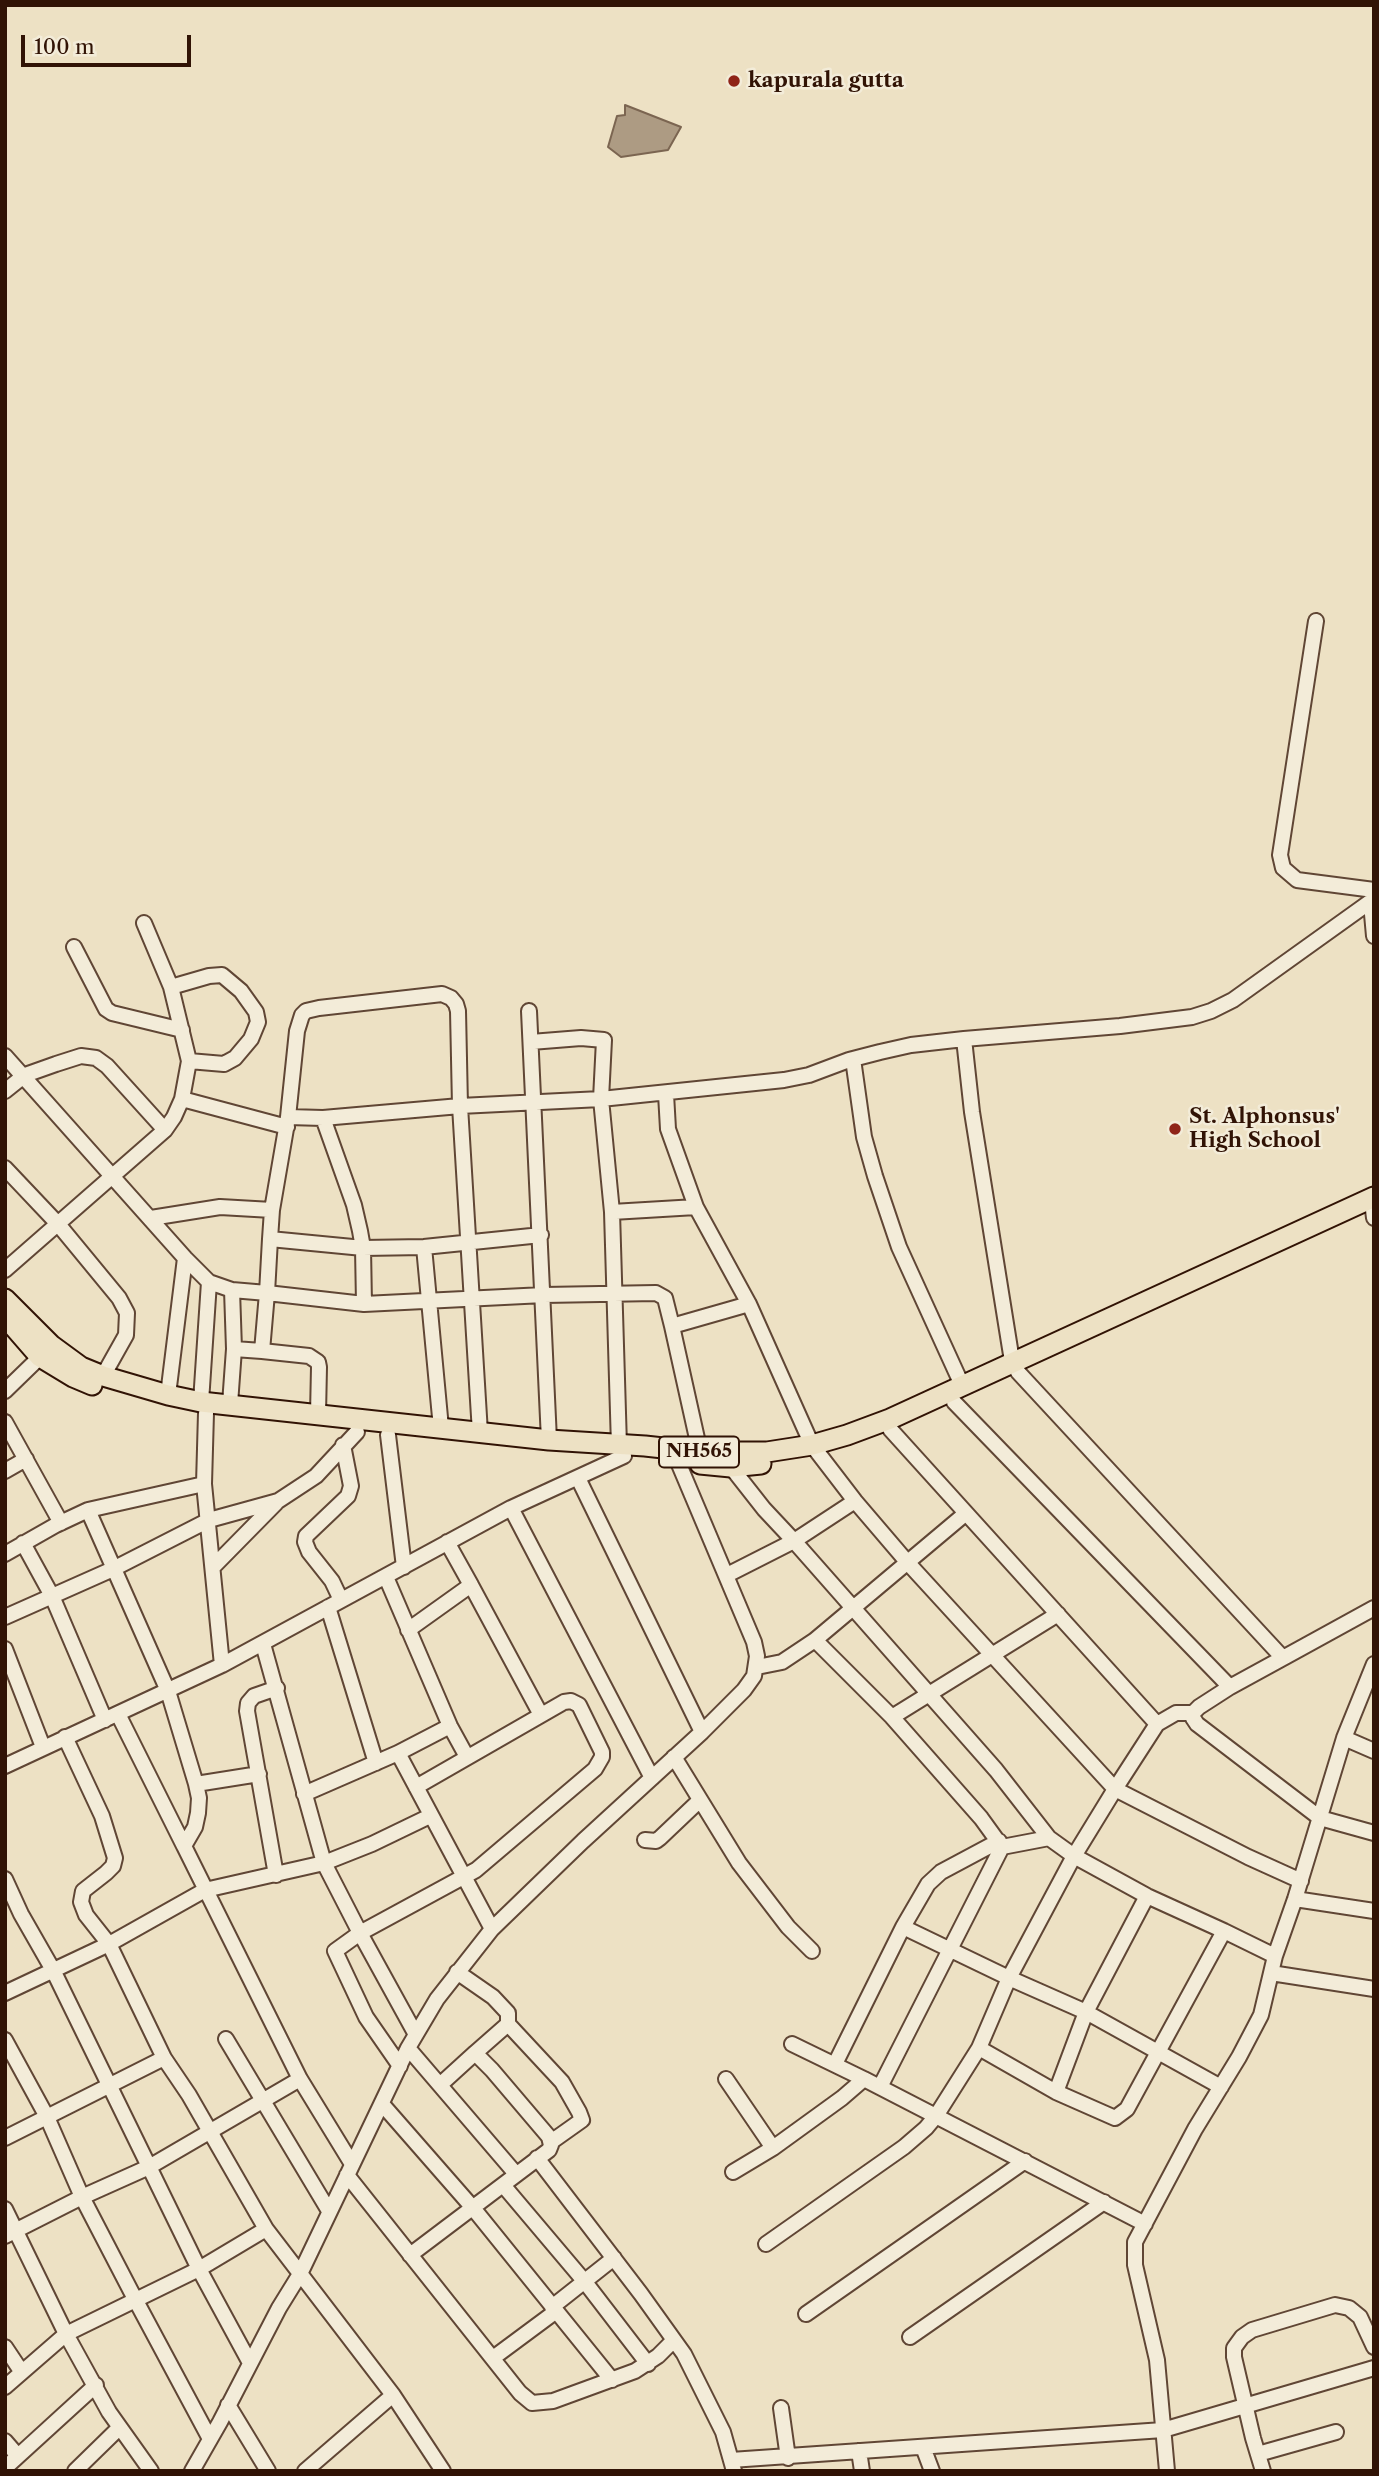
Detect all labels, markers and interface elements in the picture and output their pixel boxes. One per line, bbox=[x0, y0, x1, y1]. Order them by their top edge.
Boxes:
scale bar bbox=[24, 21, 194, 65]
text: 100 m bbox=[34, 34, 95, 59]
place label: kapurala gutta bbox=[748, 68, 904, 94]
marker: kapurala gutta bbox=[726, 73, 742, 89]
place label: St. Alphonsus' High School bbox=[1189, 1104, 1340, 1154]
marker: St. Alphonsus' High School bbox=[1167, 1121, 1183, 1137]
road number: NH565 bbox=[659, 1436, 739, 1468]

